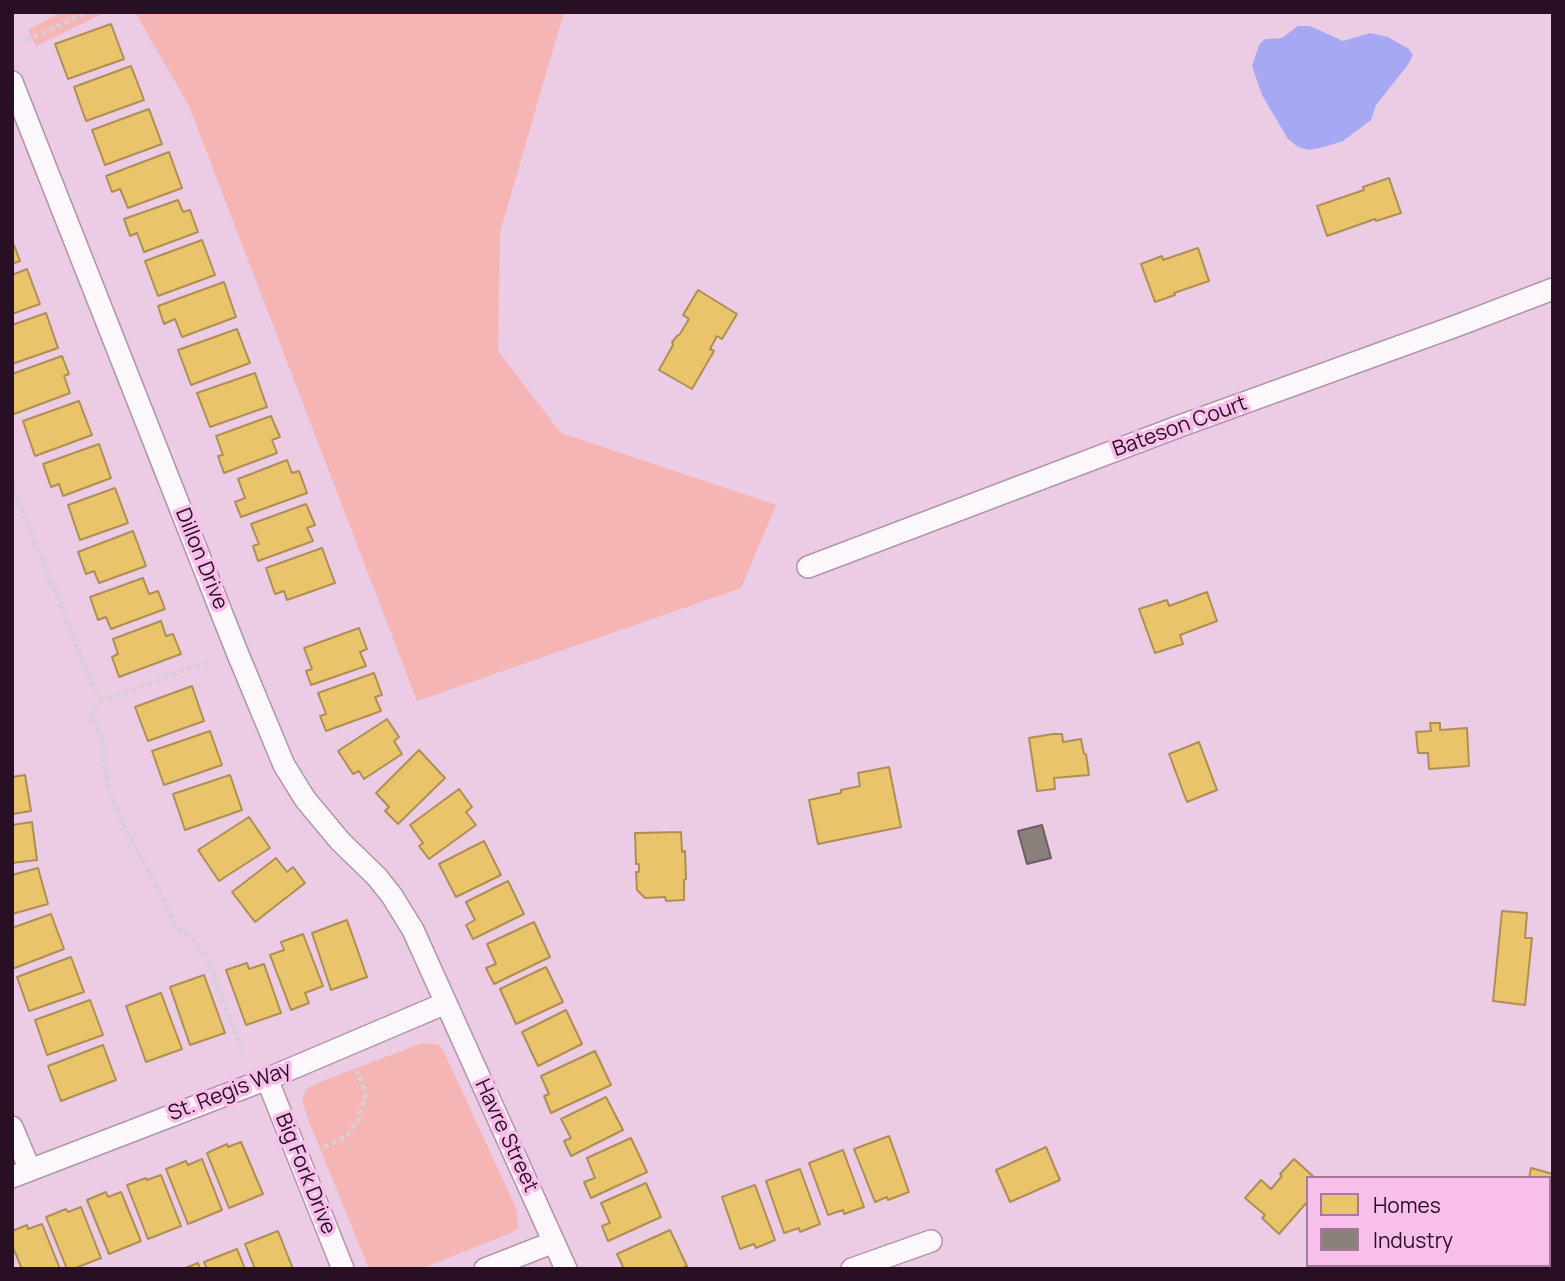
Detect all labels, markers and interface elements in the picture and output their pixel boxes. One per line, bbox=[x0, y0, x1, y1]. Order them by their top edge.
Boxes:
street label: Bateson Court bbox=[1110, 391, 1250, 463]
street label: Dillon Drive bbox=[169, 505, 233, 613]
street label: St. Regis Way bbox=[165, 1057, 295, 1127]
street label: Havre Street bbox=[469, 1075, 543, 1197]
street label: Big Fork Drive bbox=[269, 1110, 341, 1238]
legend bbox=[1306, 1176, 1551, 1267]
text: Homes bbox=[1373, 1191, 1441, 1219]
text: Industry bbox=[1373, 1226, 1453, 1254]

